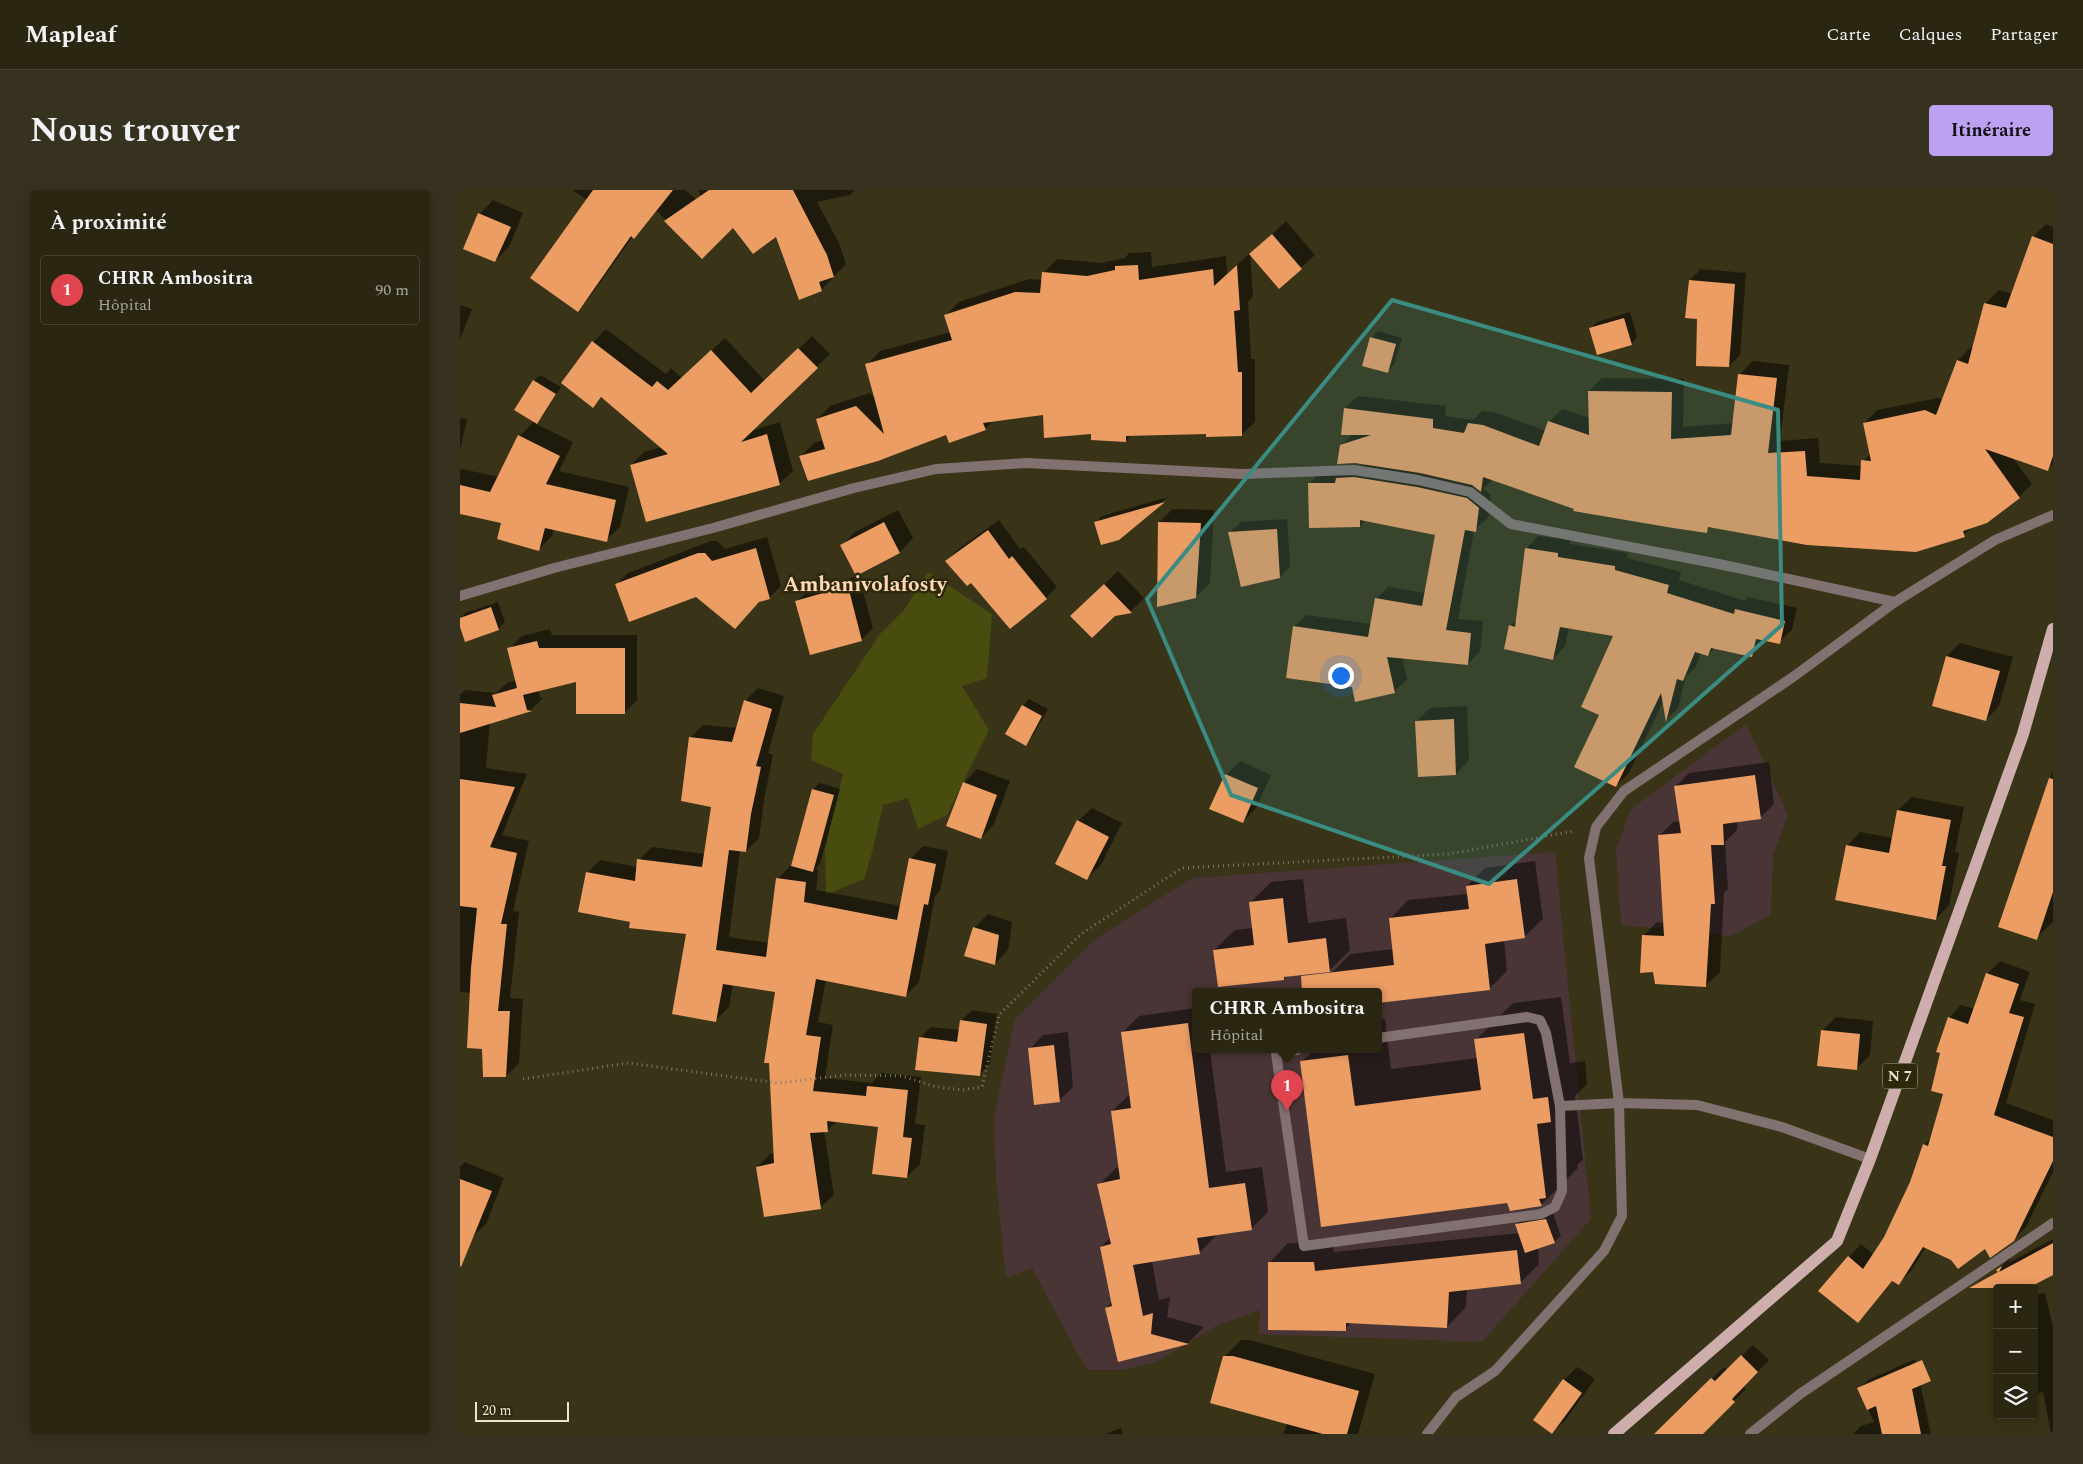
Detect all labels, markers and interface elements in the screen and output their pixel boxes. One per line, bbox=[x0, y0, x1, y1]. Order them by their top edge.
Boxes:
text: Mapleaf bbox=[25, 17, 116, 53]
text: Carte bbox=[1827, 21, 1871, 48]
text: Calques bbox=[1899, 21, 1962, 48]
text: Partager bbox=[1990, 21, 2058, 48]
text: Nous trouver bbox=[30, 104, 240, 157]
button: Itinéraire bbox=[1929, 105, 2053, 156]
text: À proximité bbox=[50, 207, 167, 239]
text: CHRR Ambositra bbox=[98, 264, 253, 293]
text: 1 bbox=[63, 278, 71, 302]
text: 90 m bbox=[375, 278, 409, 302]
text: Hôpital bbox=[98, 293, 152, 317]
district label: Ambanivolafosty bbox=[783, 569, 948, 601]
your location bbox=[1328, 663, 1354, 689]
popup bbox=[1192, 988, 1382, 1053]
text: CHRR Ambositra bbox=[1209, 994, 1365, 1023]
text: Hôpital bbox=[1209, 1023, 1263, 1047]
road number: N 7 bbox=[1882, 1064, 1918, 1088]
pin: 1 bbox=[1271, 1070, 1303, 1111]
map controls bbox=[1993, 1284, 2038, 1419]
button: + bbox=[1993, 1284, 2038, 1329]
button: − bbox=[1993, 1329, 2038, 1374]
button: layers bbox=[1993, 1374, 2038, 1419]
scale bar bbox=[475, 1399, 569, 1422]
text: 20 m bbox=[482, 1400, 512, 1421]

